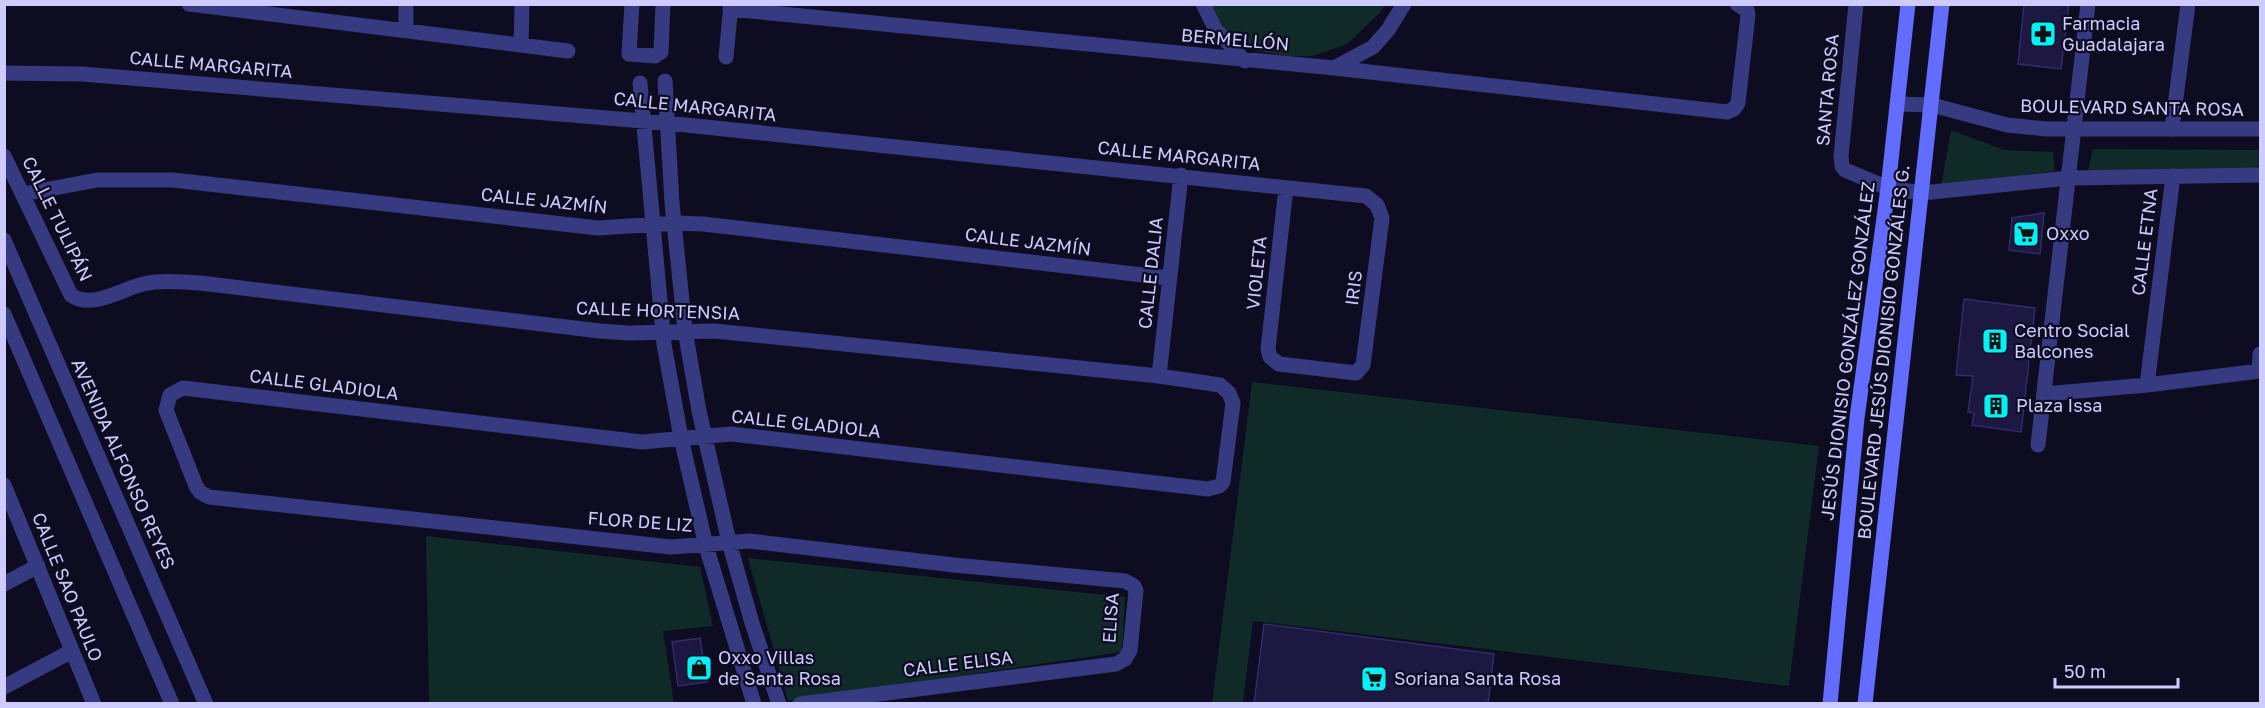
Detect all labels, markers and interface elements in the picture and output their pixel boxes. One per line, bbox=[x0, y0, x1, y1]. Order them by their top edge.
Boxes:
place label: Farmacia Guadalajara bbox=[2062, 12, 2165, 55]
pharmacy icon: Farmacia Guadalajara bbox=[2028, 19, 2058, 49]
street label: BERMELLÓN bbox=[1180, 23, 1290, 55]
street label: SANTA ROSA bbox=[1811, 33, 1843, 147]
street label: CALLE MARGARITA bbox=[129, 46, 294, 82]
street label: CALLE MARGARITA bbox=[613, 87, 778, 126]
street label: BOULEVARD SANTA ROSA bbox=[2020, 94, 2244, 120]
street label: CALLE MARGARITA bbox=[1097, 136, 1262, 175]
street label: CALLE TULIPÁN bbox=[18, 153, 98, 285]
street label: BOULEVARD JESÚS DIONISIO GONZÁLES G. bbox=[1852, 163, 1914, 540]
street label: JESÚS DIONISIO GONZÁLEZ GONZÁLEZ bbox=[1815, 180, 1879, 522]
street label: CALLE JAZMÍN bbox=[480, 182, 608, 218]
street label: CALLE ETNA bbox=[2127, 187, 2162, 297]
street label: CALLE DALIA bbox=[1133, 216, 1167, 330]
supermarket icon: Oxxo bbox=[2011, 219, 2041, 249]
street label: CALLE JAZMÍN bbox=[964, 222, 1093, 260]
place label: Oxxo bbox=[2046, 222, 2090, 244]
street label: VIOLETA bbox=[1241, 235, 1271, 311]
street label: IRIS bbox=[1340, 269, 1366, 307]
street label: CALLE HORTENSIA bbox=[576, 296, 740, 324]
place label: Centro Social Balcones bbox=[2014, 319, 2130, 362]
building icon: Centro Social Balcones bbox=[1980, 326, 2010, 356]
street label: AVENIDA ALFONSO REYES bbox=[67, 355, 180, 572]
street label: CALLE GLADIOLA bbox=[248, 364, 400, 404]
building icon: Plaza Issa bbox=[1981, 391, 2011, 421]
place label: Plaza Issa bbox=[2016, 394, 2102, 416]
street label: CALLE GLADIOLA bbox=[730, 404, 882, 442]
street label: FLOR DE LIZ bbox=[587, 506, 693, 536]
street label: CALLE SAO PAULO bbox=[28, 509, 108, 664]
street label: ELISA bbox=[1097, 592, 1123, 644]
street label: CALLE ELISA bbox=[902, 645, 1014, 681]
place label: Oxxo Villas de Santa Rosa bbox=[718, 646, 841, 689]
scale bar bbox=[2055, 651, 2178, 689]
shop icon: Oxxo Villas de Santa Rosa bbox=[684, 653, 714, 683]
text: 50 m bbox=[2064, 660, 2106, 682]
supermarket icon: Soriana Santa Rosa bbox=[1359, 664, 1389, 694]
place label: Soriana Santa Rosa bbox=[1394, 667, 1561, 689]

